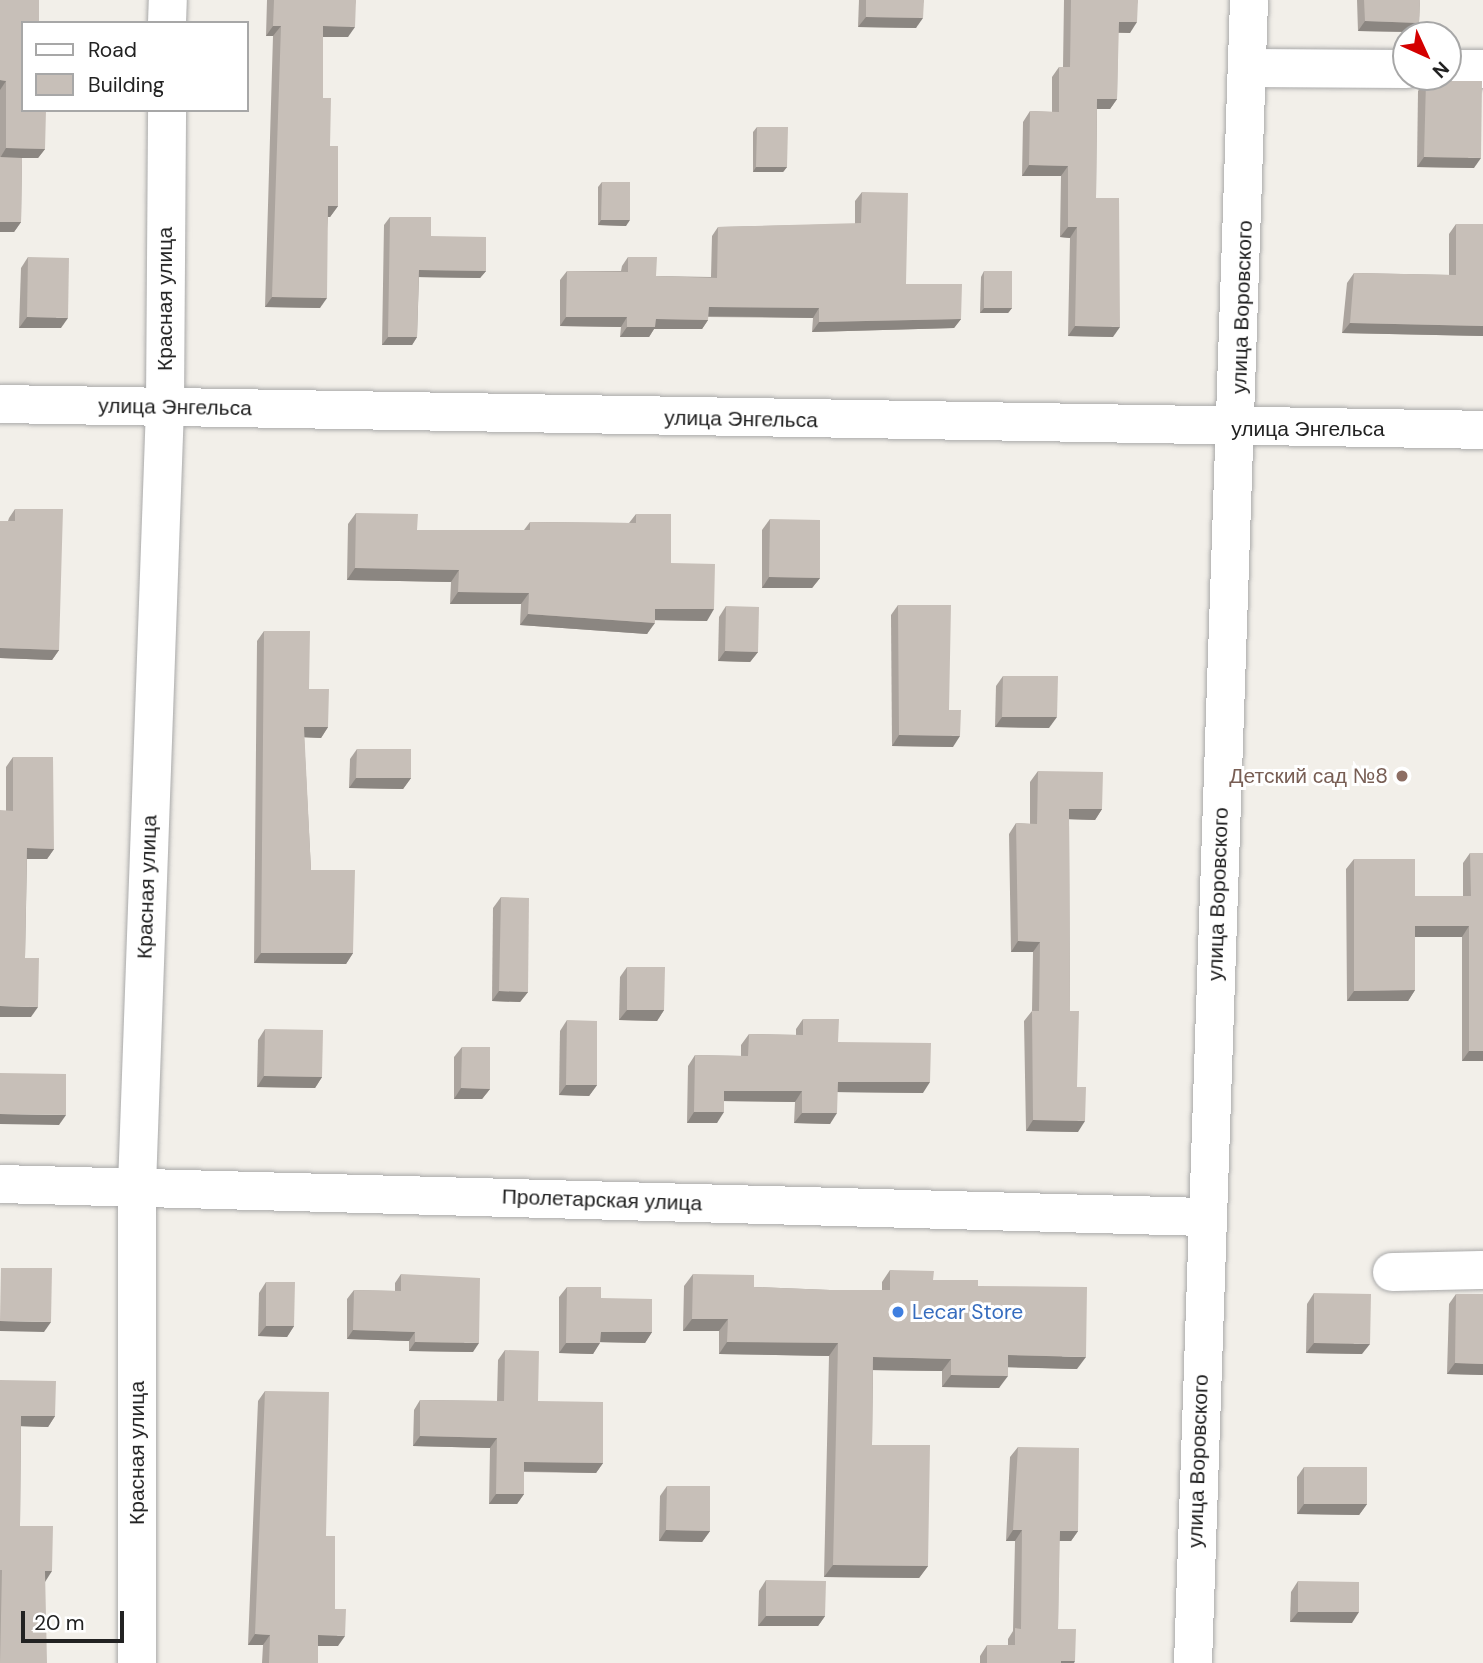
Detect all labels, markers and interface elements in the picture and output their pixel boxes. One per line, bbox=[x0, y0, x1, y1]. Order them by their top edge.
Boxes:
legend bbox=[21, 21, 248, 112]
north arrow bbox=[1392, 21, 1462, 91]
text: Road bbox=[88, 36, 137, 64]
text: N bbox=[1427, 56, 1455, 84]
text: Building bbox=[88, 71, 164, 99]
street label: улица Воровского bbox=[1226, 220, 1258, 394]
street label: Красная улица bbox=[152, 227, 178, 371]
street label: улица Энгельса bbox=[98, 393, 252, 421]
street label: улица Энгельса bbox=[664, 405, 818, 433]
street label: улица Энгельса bbox=[1231, 416, 1385, 442]
place label: Детский сад №8 bbox=[1229, 763, 1388, 789]
marker: Детский сад №8 bbox=[1394, 768, 1410, 784]
street label: улица Воровского bbox=[1202, 807, 1234, 981]
street label: Красная улица bbox=[132, 815, 162, 959]
street label: Пролетарская улица bbox=[501, 1184, 703, 1216]
place label: Lecar Store bbox=[912, 1299, 1023, 1325]
marker: Lecar Store bbox=[890, 1304, 906, 1320]
street label: улица Воровского bbox=[1182, 1374, 1214, 1548]
street label: Красная улица bbox=[124, 1381, 150, 1525]
scale bar bbox=[24, 1596, 128, 1640]
text: 20 m bbox=[34, 1609, 85, 1637]

